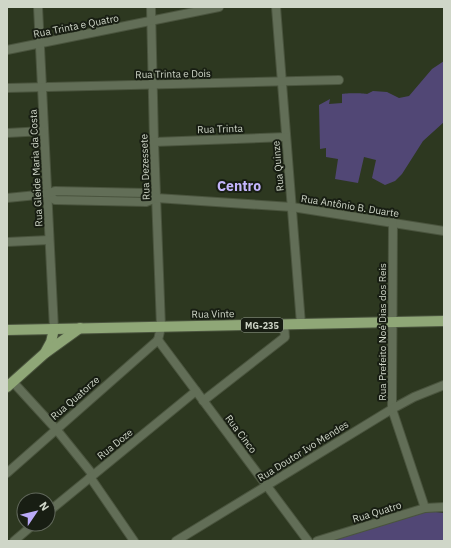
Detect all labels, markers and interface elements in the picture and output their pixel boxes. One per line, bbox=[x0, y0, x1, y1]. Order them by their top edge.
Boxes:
street label: Rua Trinta e Quatro bbox=[32, 11, 120, 41]
street label: Rua Trinta e Dois bbox=[135, 67, 211, 81]
street label: Rua Gleide Maria da Costa bbox=[26, 108, 46, 227]
street label: Rua Trinta bbox=[197, 122, 244, 136]
street label: Rua Dezessete bbox=[137, 133, 153, 200]
street label: Rua Quinze bbox=[269, 140, 287, 192]
district label: Centro bbox=[217, 177, 261, 195]
street label: Rua Antônio B. Duarte bbox=[300, 192, 400, 220]
street label: Rua Prefeito Noé Dias dos Reis bbox=[376, 263, 389, 401]
street label: Rua Vinte bbox=[191, 307, 235, 321]
road number: MG-235 bbox=[241, 318, 283, 332]
street label: Rua Quatorze bbox=[48, 373, 103, 423]
street label: Rua Cinco bbox=[222, 412, 260, 456]
street label: Rua Doutor Ivo Mendes bbox=[255, 418, 351, 484]
street label: Rua Doze bbox=[95, 425, 136, 462]
north arrow bbox=[16, 492, 56, 532]
street label: Rua Quatro bbox=[351, 498, 403, 526]
text: N bbox=[36, 499, 52, 514]

